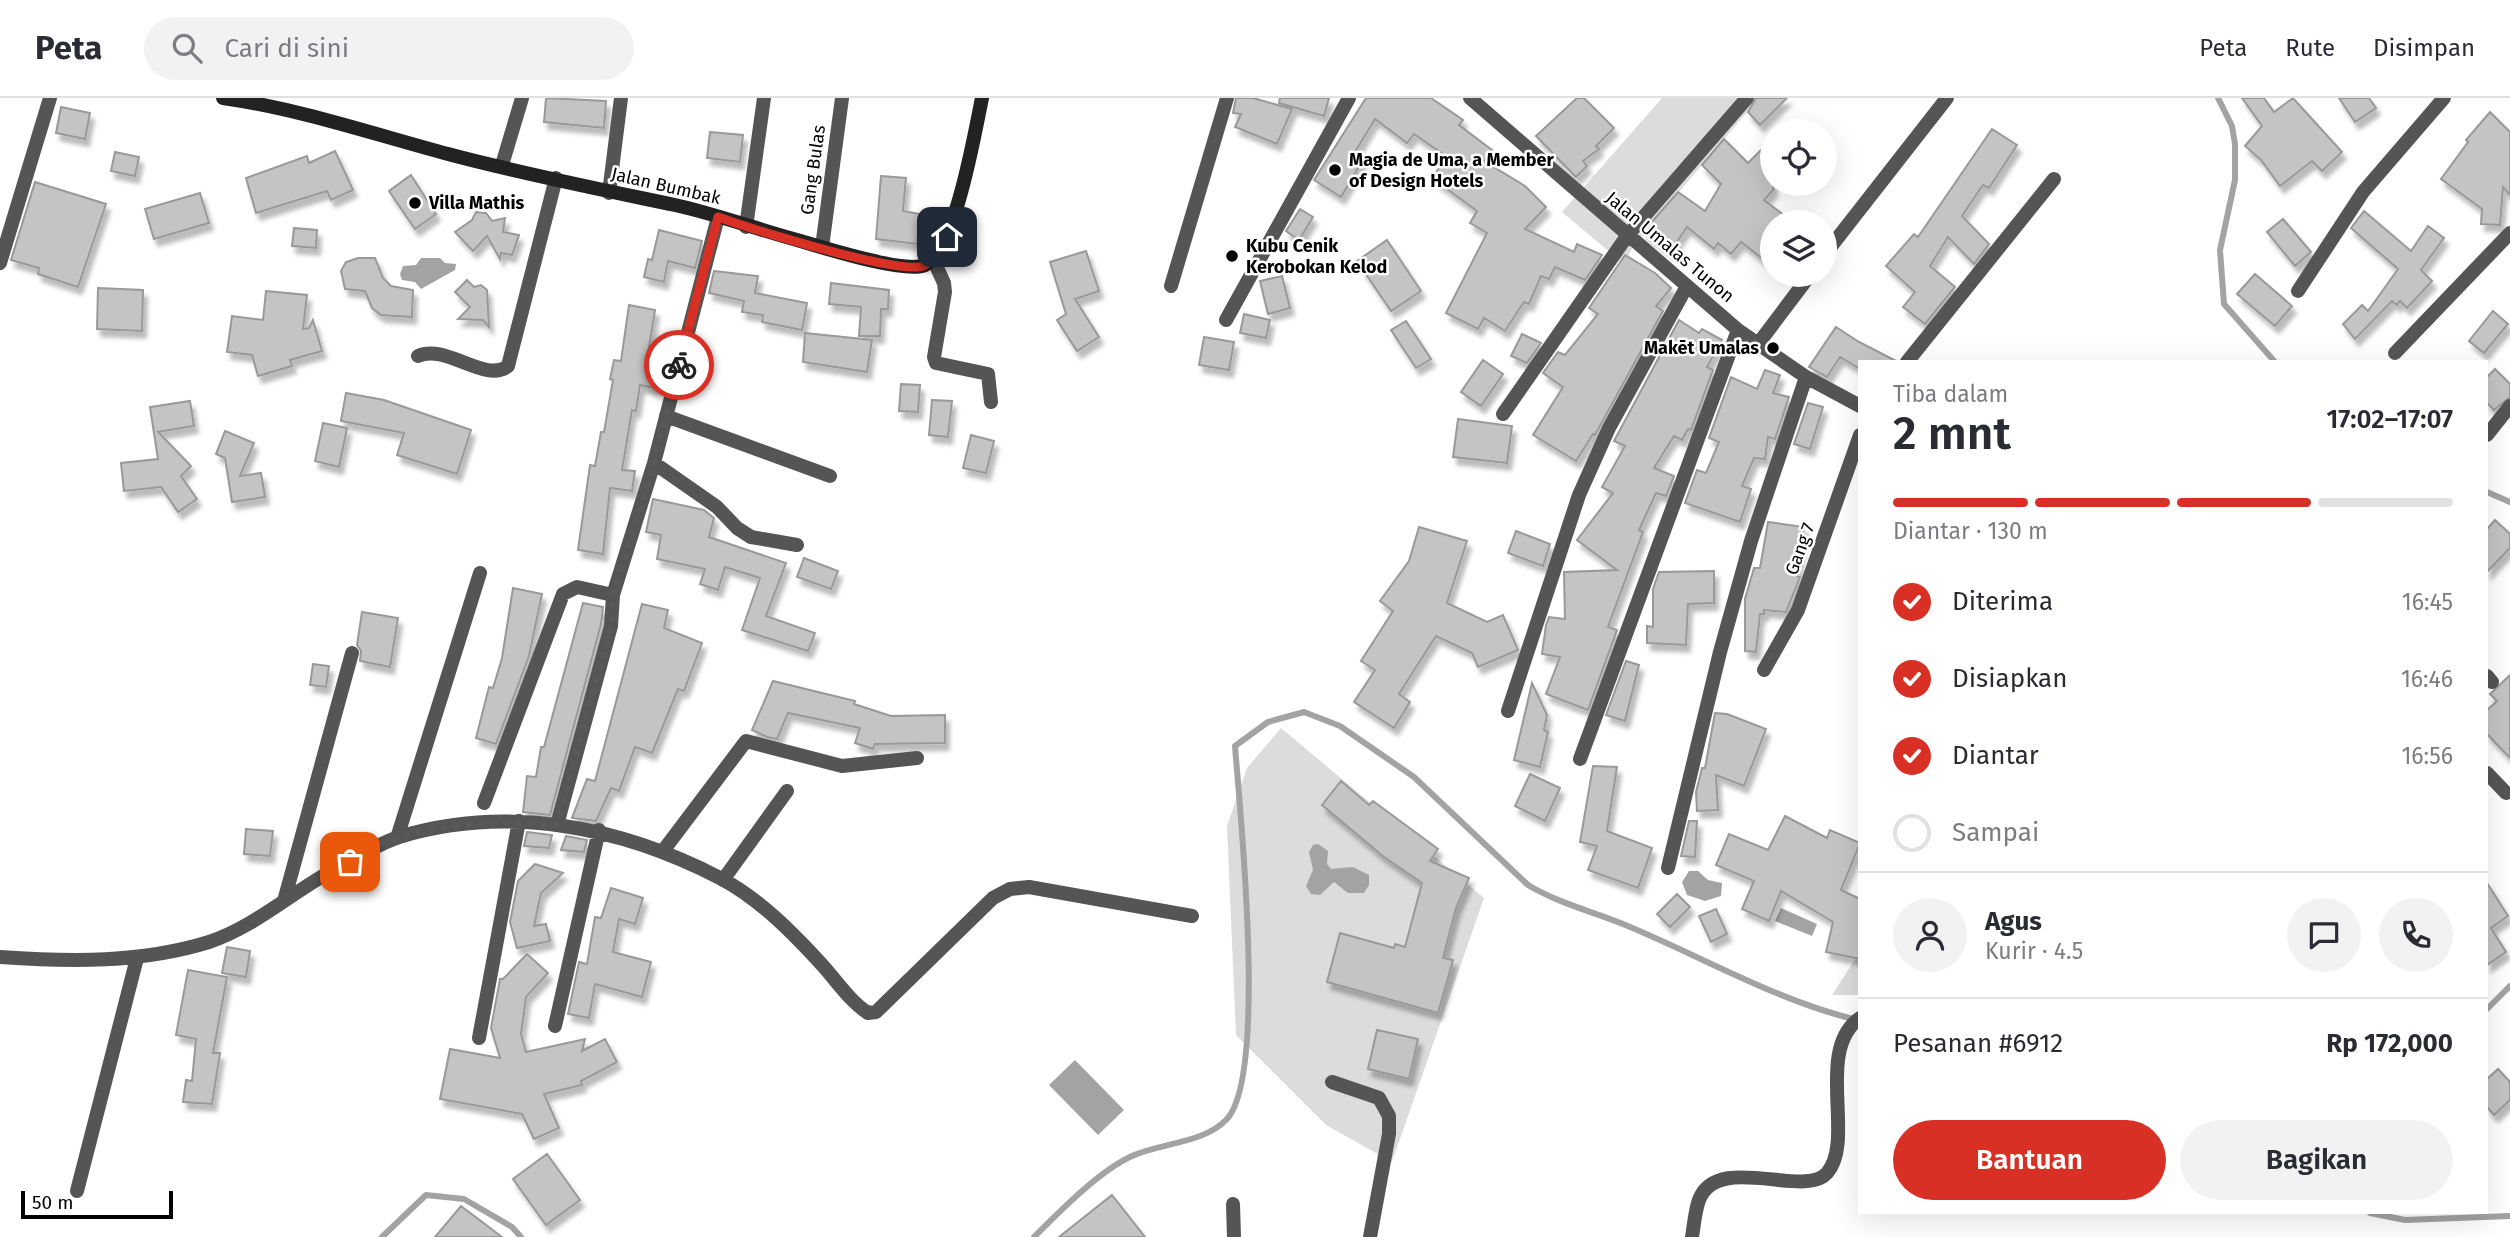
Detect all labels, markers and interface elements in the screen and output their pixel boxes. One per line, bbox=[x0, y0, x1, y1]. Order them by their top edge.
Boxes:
search box bbox=[144, 17, 634, 80]
text: Peta bbox=[35, 28, 102, 68]
icon: search bbox=[168, 29, 206, 67]
text: Cari di sini bbox=[224, 33, 349, 64]
text: Peta bbox=[2199, 34, 2247, 62]
text: Rute bbox=[2285, 34, 2335, 62]
text: Disimpan bbox=[2373, 34, 2475, 62]
map controls bbox=[1760, 119, 1837, 287]
button: locate bbox=[1760, 119, 1837, 196]
street label: Gang Bulas bbox=[796, 124, 830, 216]
place label: Magia de Uma, a Member of Design Hotels bbox=[1349, 149, 1554, 192]
marker: Magia de Uma, a Member of Design Hotels bbox=[1327, 162, 1343, 178]
street label: Jalan Bumbak bbox=[609, 163, 724, 209]
street label: Jalan Umalas Tunon bbox=[1601, 187, 1739, 307]
place label: Villa Mathis bbox=[428, 192, 524, 214]
marker: Villa Mathis bbox=[407, 195, 423, 211]
pin bbox=[917, 207, 977, 267]
button: layers bbox=[1760, 210, 1837, 287]
icon: home bbox=[928, 218, 966, 256]
place label: Kubu Cenik Kerobokan Kelod bbox=[1246, 235, 1387, 278]
marker: Kubu Cenik Kerobokan Kelod bbox=[1224, 248, 1240, 264]
courier bbox=[644, 330, 714, 400]
place label: Makēt Umalas bbox=[1644, 337, 1759, 359]
marker: Makēt Umalas bbox=[1765, 340, 1781, 356]
icon: bike bbox=[660, 346, 698, 384]
text: Tiba dalam bbox=[1893, 380, 2008, 408]
text: 17:02–17:07 bbox=[2326, 404, 2453, 435]
text: 2 mnt bbox=[1893, 406, 2011, 461]
text: Diantar · 130 m bbox=[1893, 517, 2048, 545]
street label: Gang 7 bbox=[1780, 520, 1820, 578]
icon: check bbox=[1893, 583, 1931, 621]
text: Diterima bbox=[1952, 586, 2053, 617]
text: 16:45 bbox=[2402, 588, 2453, 616]
icon: check bbox=[1893, 660, 1931, 698]
text: Disiapkan bbox=[1952, 663, 2067, 694]
text: 16:46 bbox=[2401, 665, 2453, 693]
icon: check bbox=[1893, 737, 1931, 775]
text: Diantar bbox=[1952, 740, 2039, 771]
text: 16:56 bbox=[2401, 742, 2453, 770]
text: Sampai bbox=[1952, 817, 2039, 848]
pin bbox=[320, 832, 380, 892]
icon: bag bbox=[331, 843, 369, 881]
button: person bbox=[1893, 898, 1967, 972]
button: chat bbox=[2287, 898, 2361, 972]
button: phone bbox=[2379, 898, 2453, 972]
text: Agus bbox=[1985, 906, 2042, 937]
text: Kurir · 4.5 bbox=[1985, 937, 2083, 965]
text: Pesanan #6912 bbox=[1893, 1028, 2063, 1059]
text: Rp 172,000 bbox=[2326, 1028, 2453, 1059]
button: Bantuan bbox=[1893, 1120, 2166, 1200]
button: Bagikan bbox=[2180, 1120, 2453, 1200]
scale bar bbox=[21, 1188, 173, 1220]
text: 50 m bbox=[32, 1191, 73, 1214]

